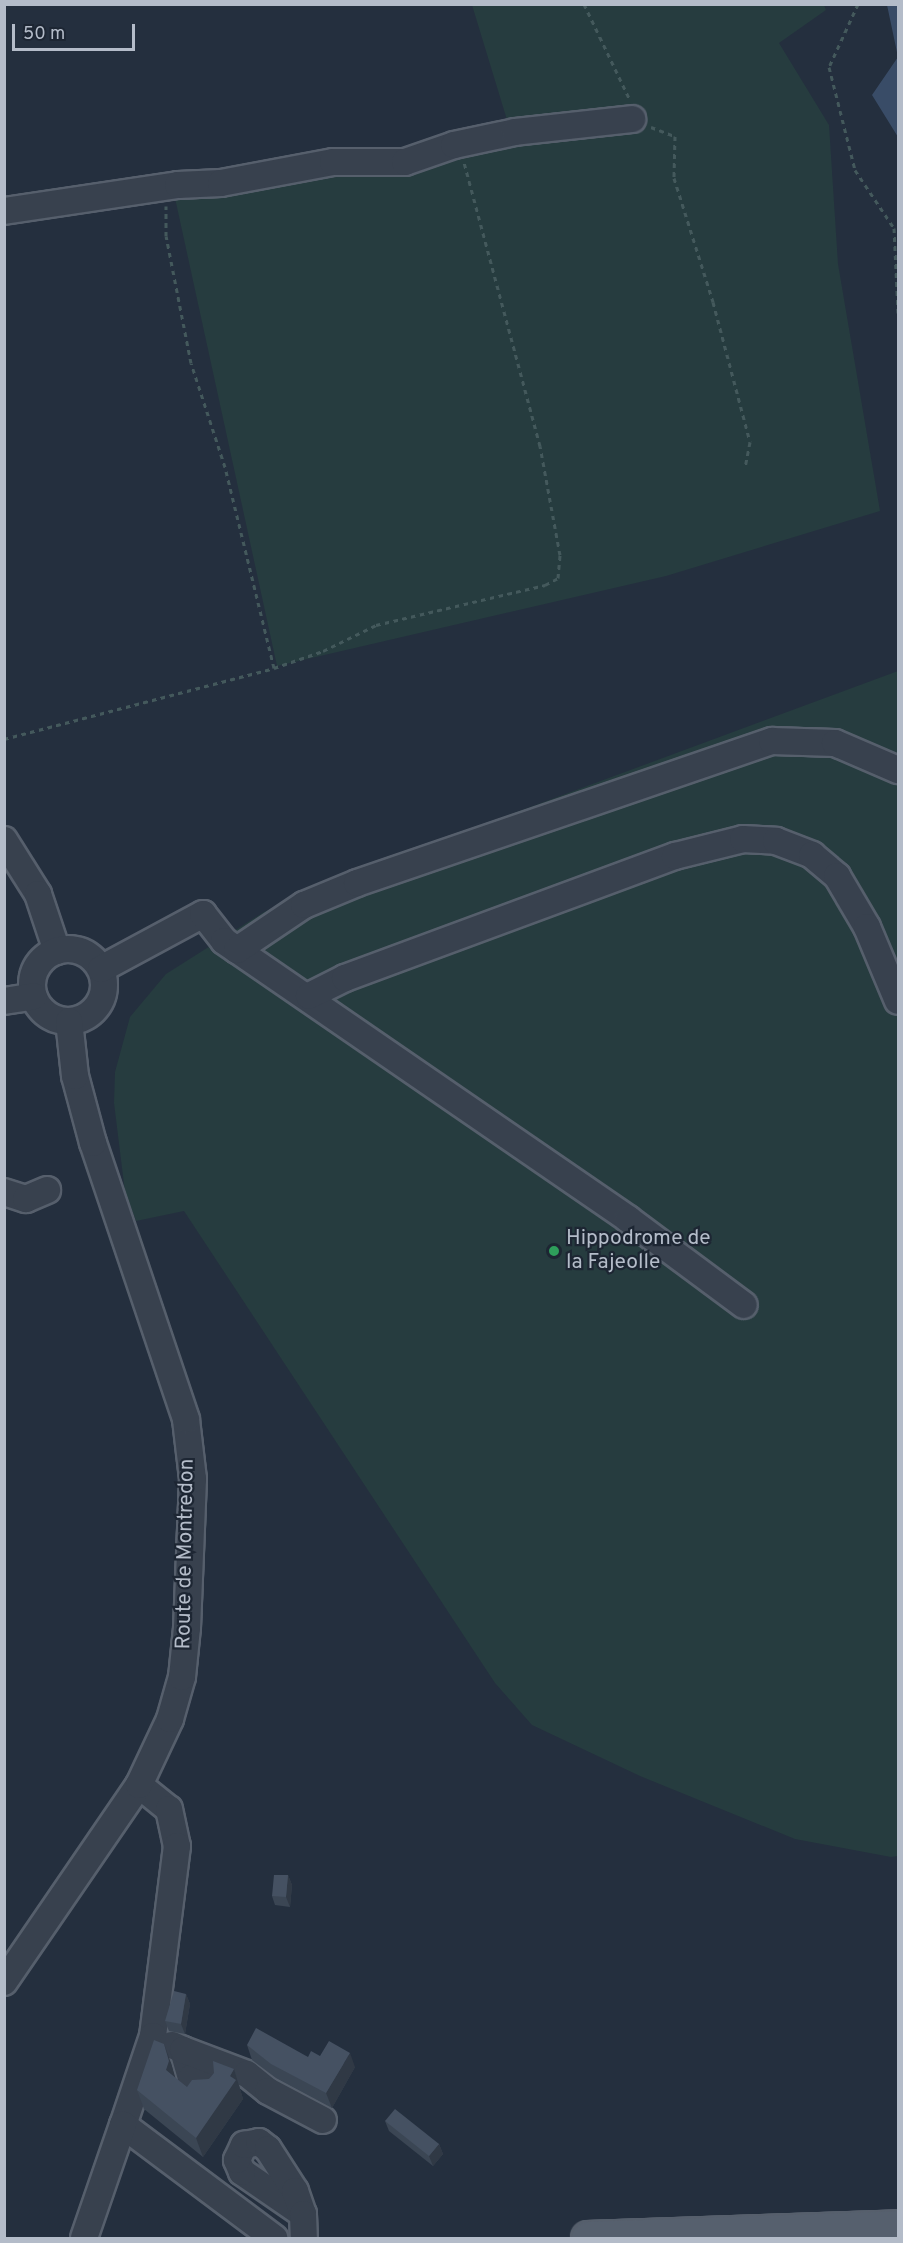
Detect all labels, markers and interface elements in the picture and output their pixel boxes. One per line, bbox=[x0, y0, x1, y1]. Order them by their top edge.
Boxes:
scale bar bbox=[15, 12, 138, 50]
text: 50 m bbox=[23, 23, 65, 46]
place label: Hippodrome de la Fajeolle bbox=[566, 1226, 711, 1276]
marker: Hippodrome de la Fajeolle bbox=[547, 1244, 561, 1258]
street label: Route de Montredon bbox=[172, 1458, 200, 1650]

